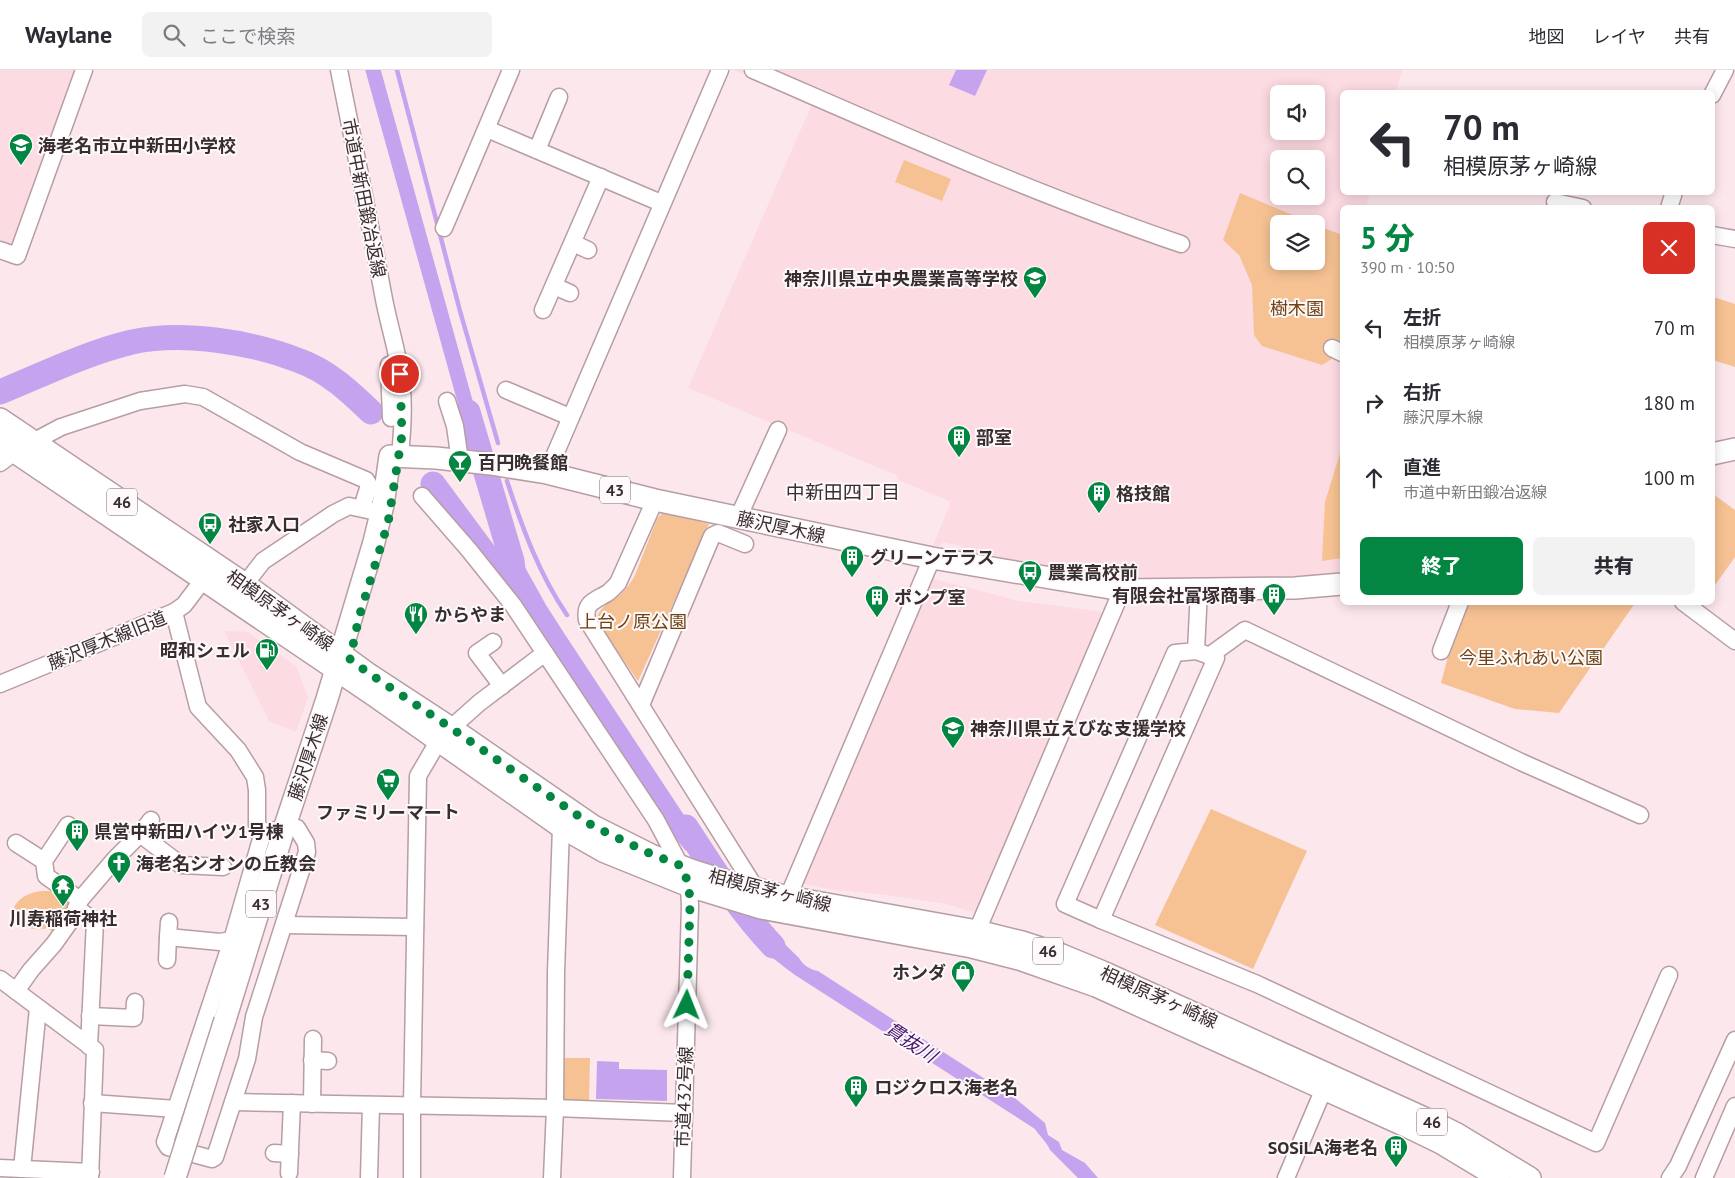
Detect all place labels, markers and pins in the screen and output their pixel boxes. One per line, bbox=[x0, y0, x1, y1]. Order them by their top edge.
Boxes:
school or university icon: 海老名市立中新田小学校 bbox=[8, 132, 34, 166]
place label: 海老名市立中新田小学校 bbox=[38, 134, 236, 157]
school or university icon: 神奈川県立中央農業高等学校 bbox=[1022, 265, 1048, 299]
place label: 神奈川県立中央農業高等学校 bbox=[784, 267, 1018, 290]
pin bbox=[379, 353, 421, 395]
building icon: 部室 bbox=[946, 424, 972, 458]
place label: 部室 bbox=[976, 426, 1012, 449]
bar icon: 百円晩餐館 bbox=[447, 449, 473, 483]
place label: 百円晩餐館 bbox=[478, 451, 568, 474]
building icon: 格技館 bbox=[1086, 480, 1112, 514]
place label: 格技館 bbox=[1116, 482, 1170, 505]
bus stop icon: 社家入口 bbox=[197, 511, 223, 545]
place label: 社家入口 bbox=[228, 513, 300, 536]
building icon: グリーンテラス bbox=[839, 544, 865, 578]
place label: グリーンテラス bbox=[870, 546, 995, 569]
bus stop icon: 農業高校前 bbox=[1017, 559, 1043, 593]
place label: 農業高校前 bbox=[1048, 561, 1138, 584]
building icon: 有限会社富塚商事 bbox=[1261, 582, 1287, 616]
building icon: ポンプ室 bbox=[864, 584, 890, 618]
place label: 有限会社富塚商事 bbox=[1112, 584, 1256, 607]
place label: ポンプ室 bbox=[894, 586, 965, 609]
restaurant icon: からやま bbox=[403, 601, 429, 635]
place label: からやま bbox=[434, 603, 506, 626]
fuel station icon: 昭和シェル bbox=[254, 637, 280, 671]
place label: 昭和シェル bbox=[160, 639, 250, 662]
school or university icon: 神奈川県立えびな支援学校 bbox=[940, 715, 966, 749]
place label: 神奈川県立えびな支援学校 bbox=[970, 717, 1186, 740]
supermarket icon: ファミリーマート bbox=[375, 767, 401, 801]
place label: ファミリーマート bbox=[316, 801, 460, 824]
building icon: 県営中新田ハイツ1号棟 bbox=[64, 818, 90, 852]
place label: 県営中新田ハイツ1号棟 bbox=[94, 820, 284, 843]
church icon: 海老名シオンの丘教会 bbox=[106, 850, 132, 884]
place label: 海老名シオンの丘教会 bbox=[136, 852, 316, 875]
temple icon: 川寿稲荷神社 bbox=[50, 873, 76, 907]
place label: 川寿稲荷神社 bbox=[9, 907, 117, 930]
shop icon: ホンダ bbox=[950, 959, 976, 993]
place label: ホンダ bbox=[892, 961, 946, 984]
building icon: ロジクロス海老名 bbox=[843, 1074, 869, 1108]
place label: ロジクロス海老名 bbox=[874, 1076, 1018, 1099]
building icon: SOSiLA海老名 bbox=[1383, 1134, 1409, 1168]
place label: SOSiLA海老名 bbox=[1268, 1136, 1378, 1159]

